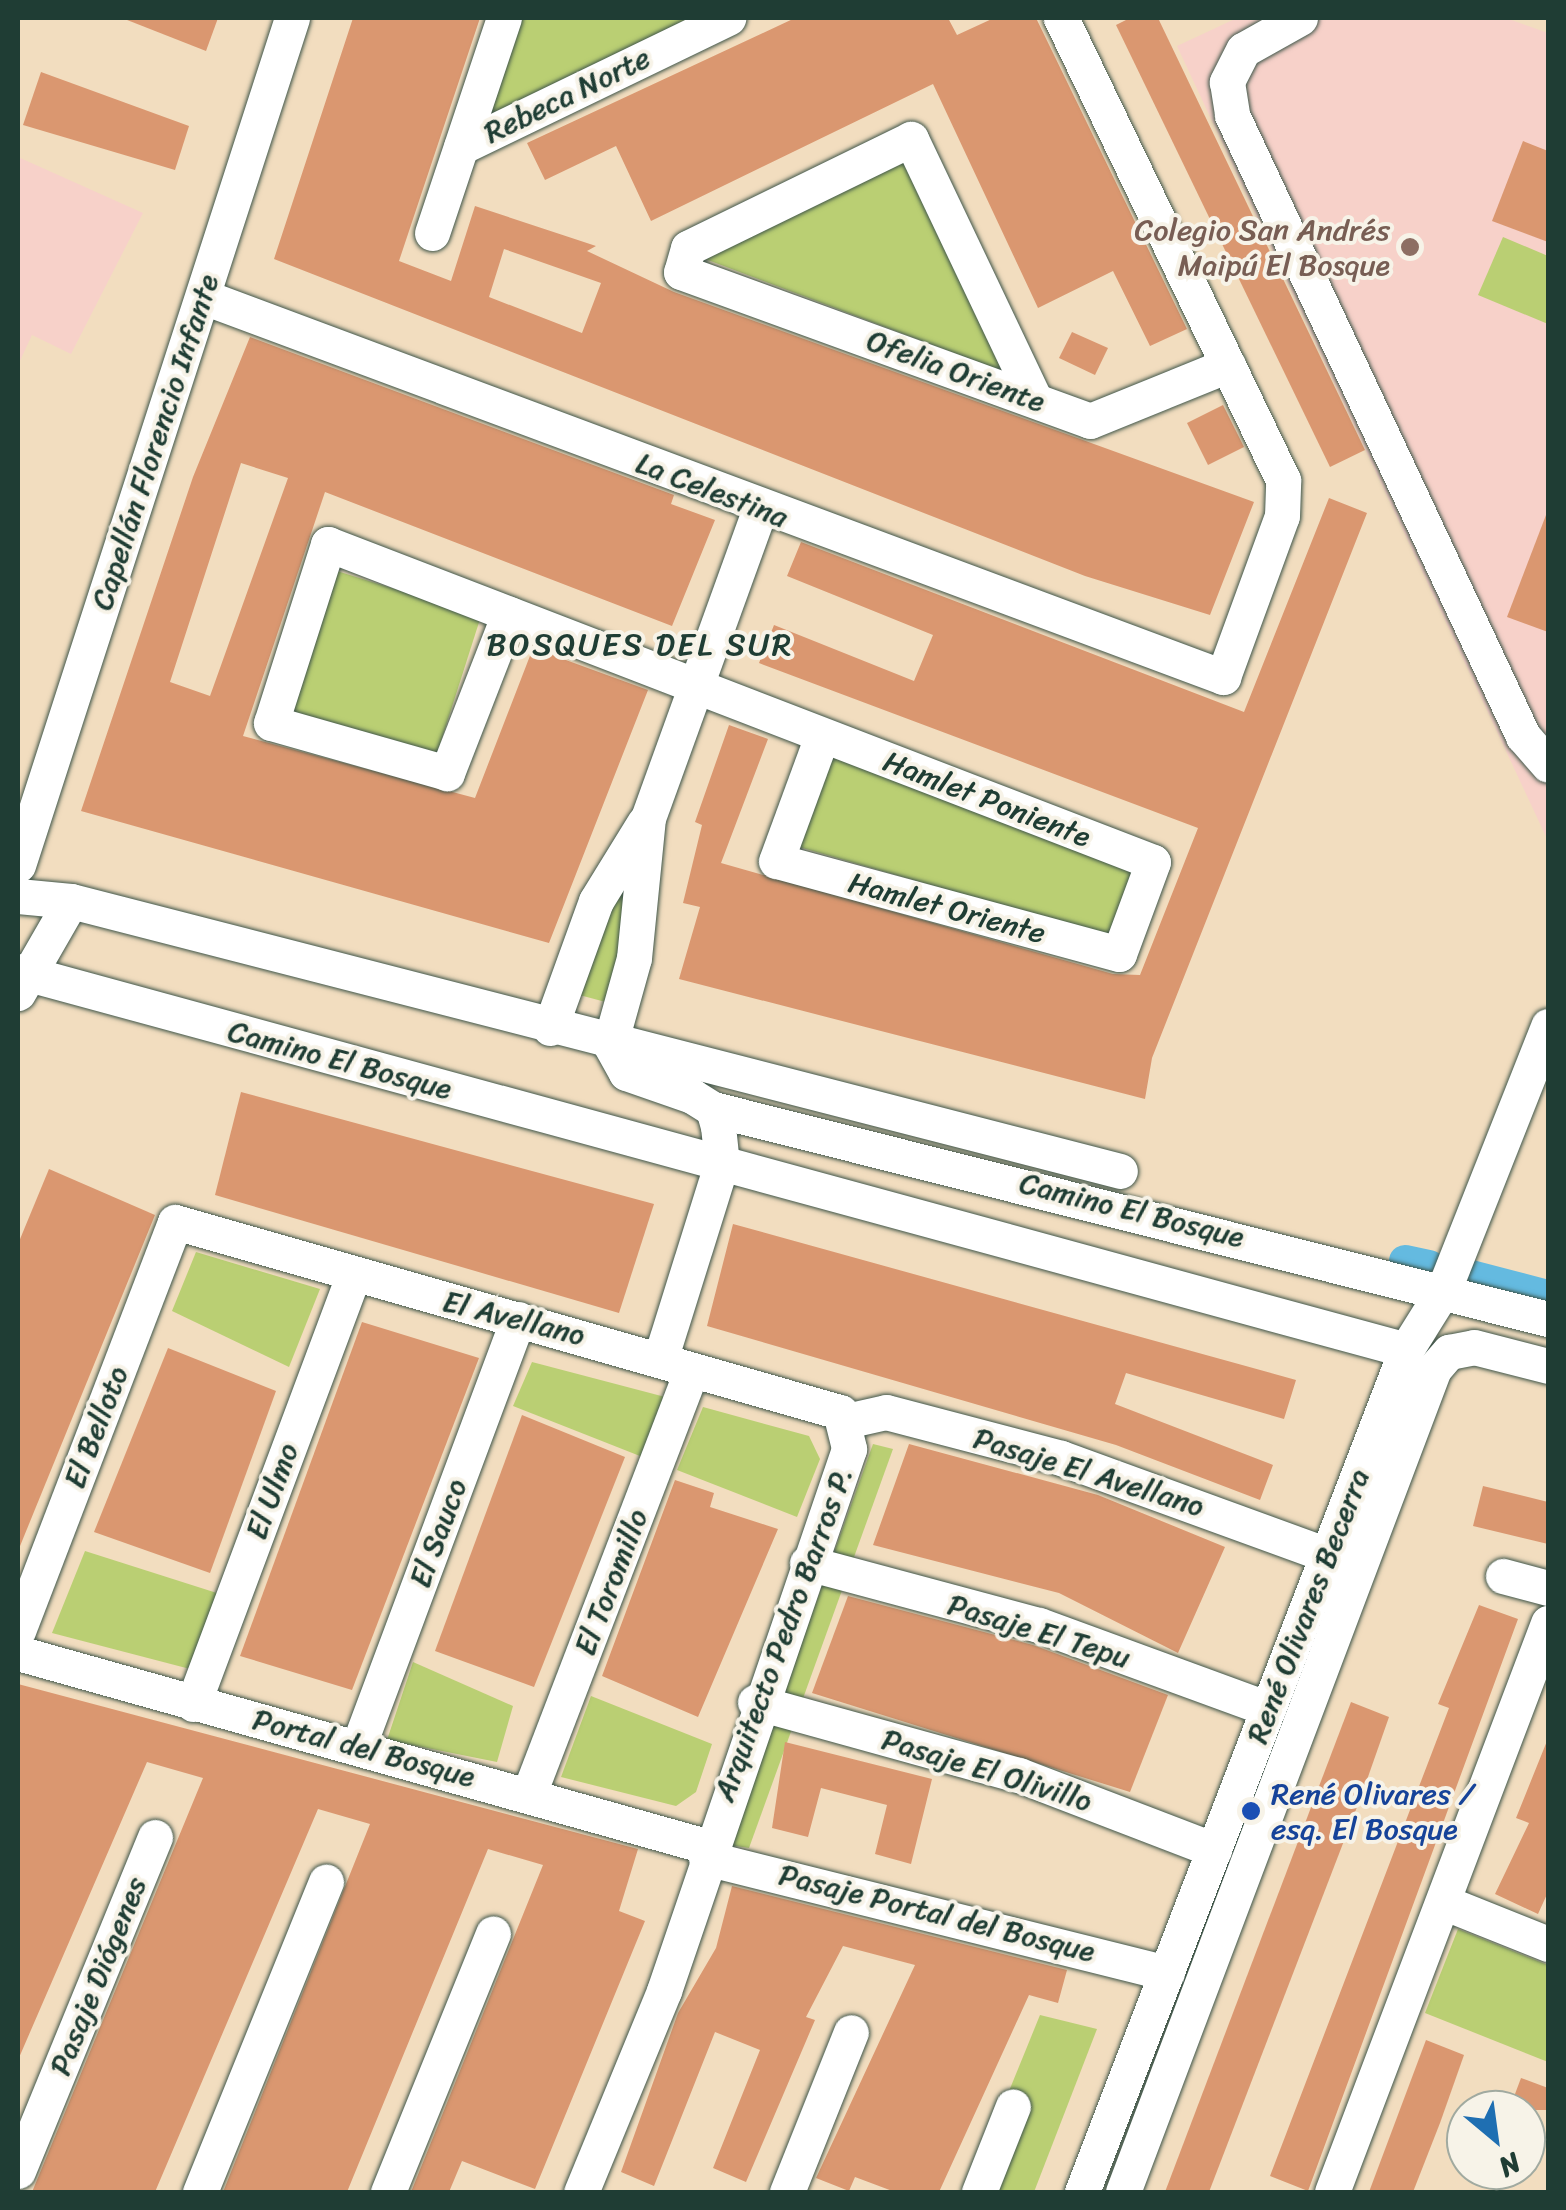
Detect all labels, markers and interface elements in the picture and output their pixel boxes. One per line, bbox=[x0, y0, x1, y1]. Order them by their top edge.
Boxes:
street label: Rebeca Norte bbox=[478, 39, 656, 151]
place label: Colegio San Andrés Maipú El Bosque bbox=[1135, 212, 1390, 282]
marker: Colegio San Andrés Maipú El Bosque bbox=[1399, 236, 1421, 258]
street label: Capellán Florencio Infante bbox=[83, 269, 227, 615]
street label: Ofelia Oriente bbox=[862, 322, 1050, 420]
street label: La Celestina bbox=[631, 444, 793, 536]
district label: BOSQUES DEL SUR bbox=[486, 626, 794, 664]
street label: Hamlet Poniente bbox=[878, 743, 1096, 855]
street label: Hamlet Oriente bbox=[845, 865, 1049, 951]
street label: Camino El Bosque bbox=[224, 1013, 456, 1107]
street label: Camino El Bosque bbox=[1016, 1165, 1248, 1255]
street label: El Avellano bbox=[439, 1283, 589, 1353]
street label: El Belloto bbox=[57, 1361, 135, 1493]
street label: Pasaje El Avellano bbox=[969, 1420, 1209, 1524]
street label: El Ulmo bbox=[238, 1438, 306, 1544]
street label: Arquitecto Pedro Barros P. bbox=[706, 1463, 860, 1805]
street label: René Olivares Becerra bbox=[1239, 1464, 1377, 1748]
street label: El Sauco bbox=[402, 1474, 474, 1592]
street label: El Toromillo bbox=[567, 1504, 655, 1660]
street label: Pasaje El Tepu bbox=[944, 1586, 1134, 1676]
street label: Portal del Bosque bbox=[248, 1701, 480, 1795]
street label: Pasaje El Olivillo bbox=[878, 1721, 1096, 1819]
place label: René Olivares / esq. El Bosque bbox=[1271, 1776, 1473, 1846]
marker: René Olivares / esq. El Bosque bbox=[1240, 1800, 1262, 1822]
street label: Pasaje Portal del Bosque bbox=[775, 1856, 1099, 1970]
street label: Pasaje Diógenes bbox=[42, 1872, 154, 2080]
north arrow bbox=[1446, 2090, 1546, 2190]
text: N bbox=[1489, 2139, 1530, 2191]

